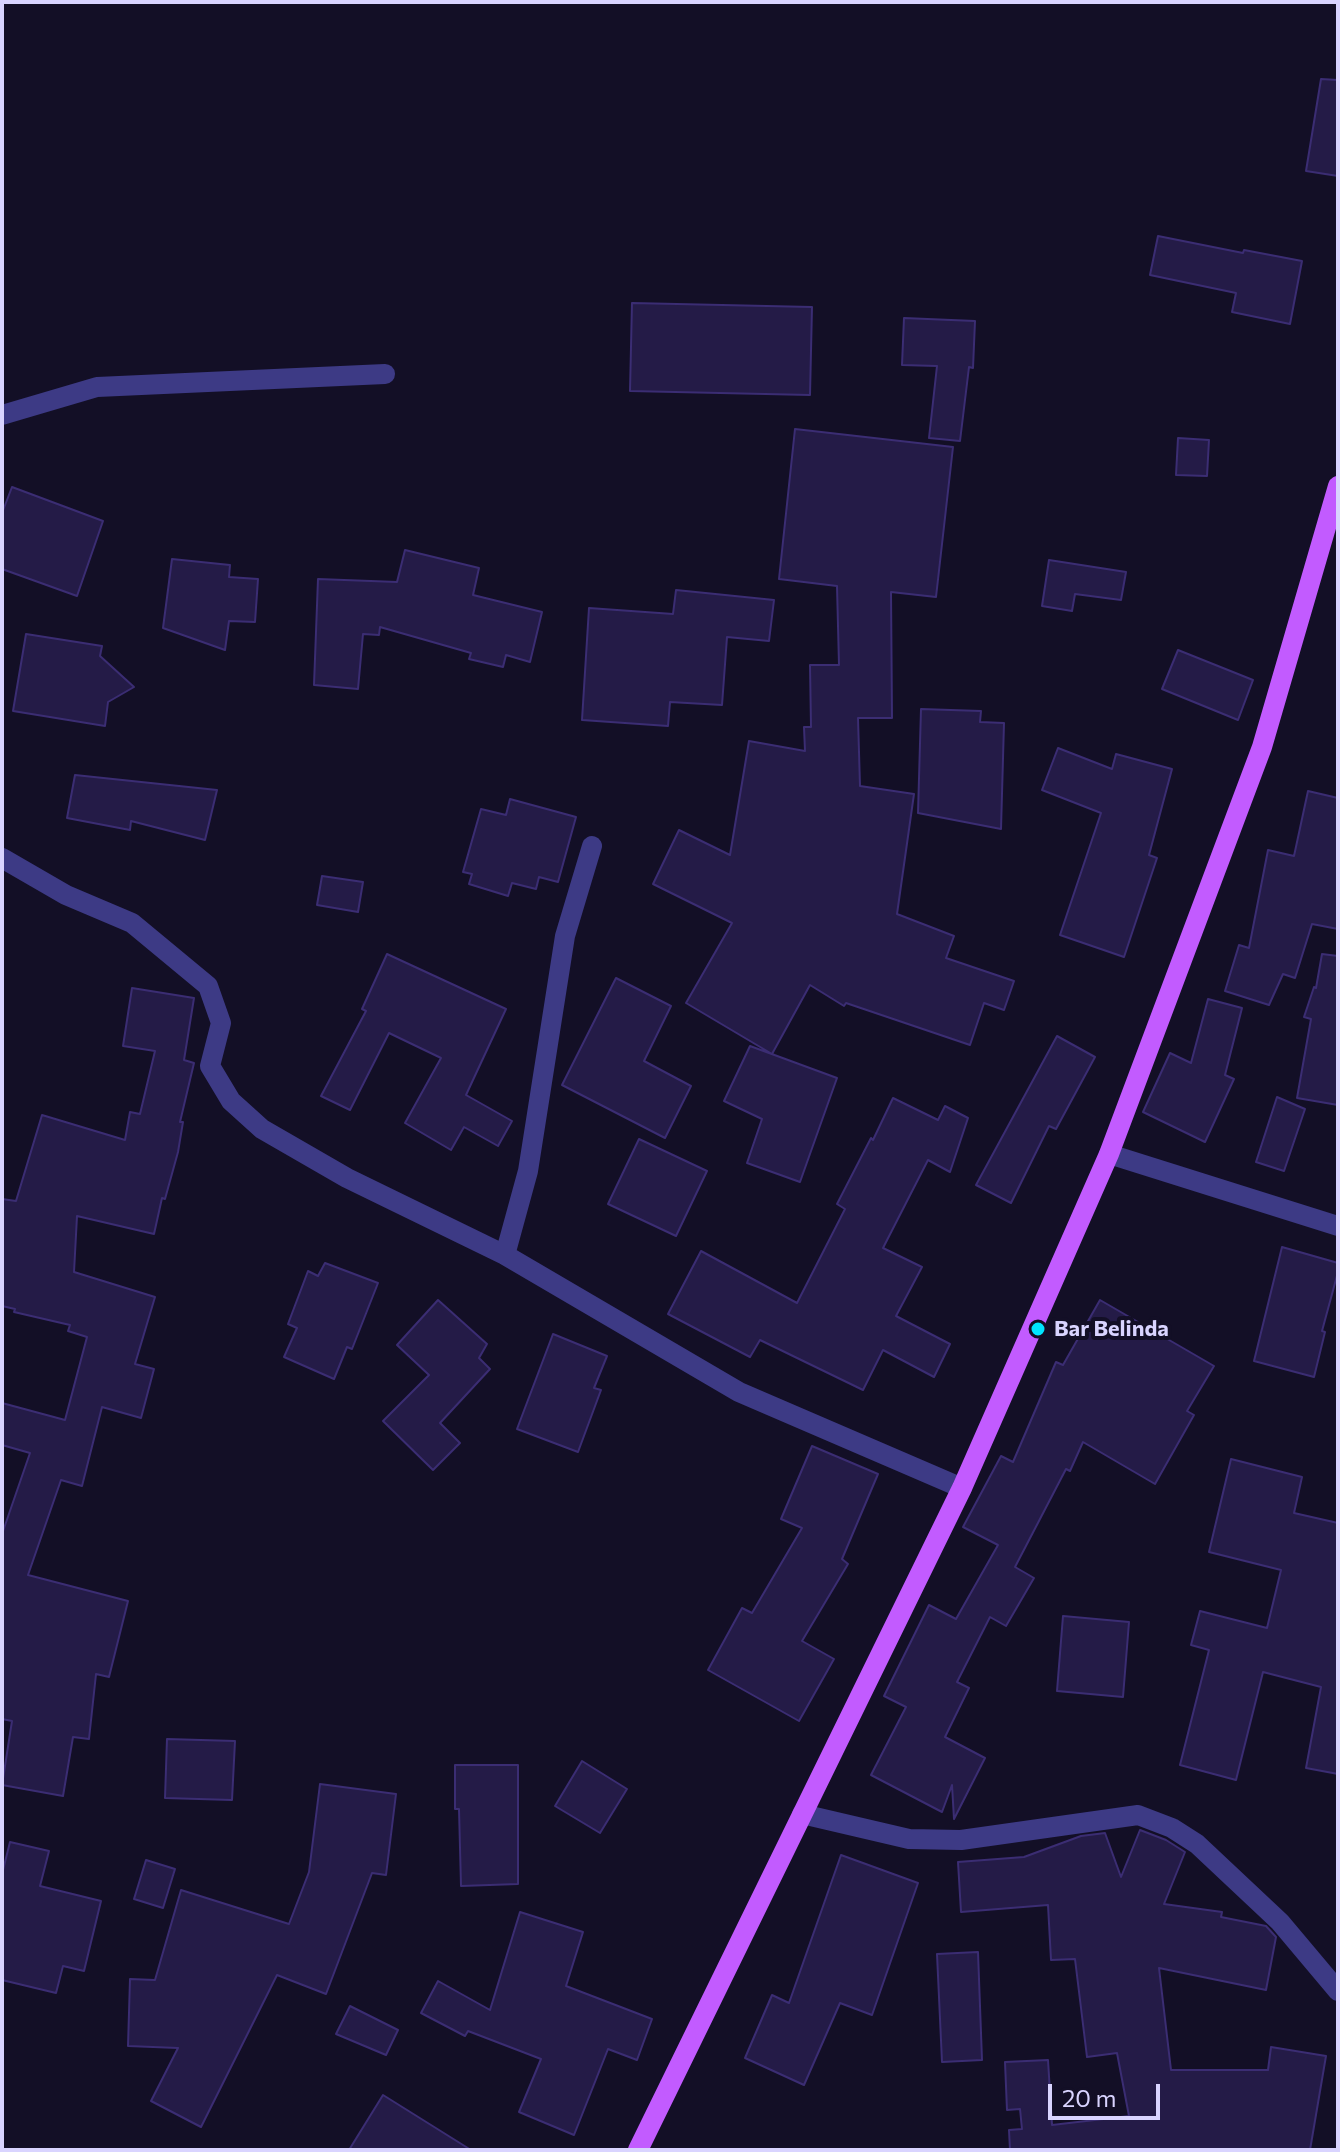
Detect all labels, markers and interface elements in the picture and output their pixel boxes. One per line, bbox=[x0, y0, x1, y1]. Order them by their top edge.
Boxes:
place label: Bar Belinda bbox=[1054, 1316, 1169, 1342]
marker: Bar Belinda bbox=[1029, 1320, 1047, 1338]
scale bar bbox=[1052, 2068, 1164, 2118]
text: 20 m bbox=[1062, 2083, 1116, 2112]

